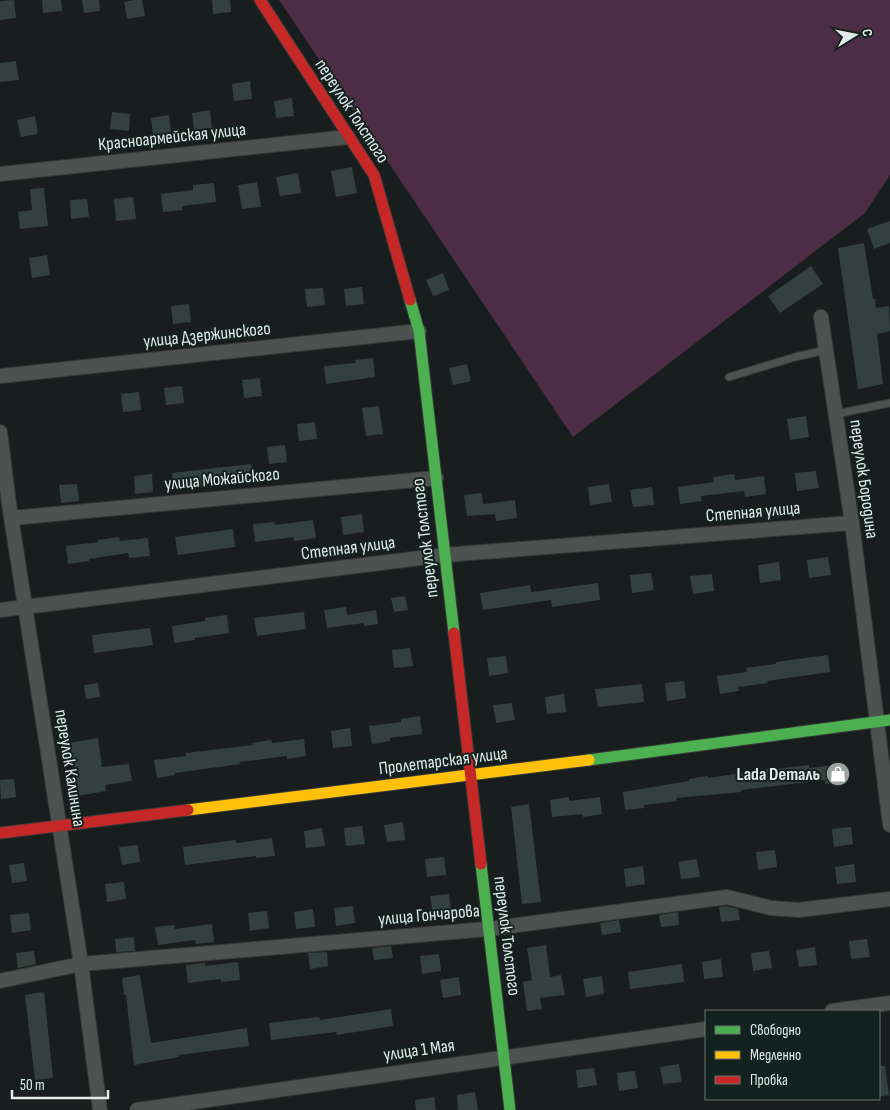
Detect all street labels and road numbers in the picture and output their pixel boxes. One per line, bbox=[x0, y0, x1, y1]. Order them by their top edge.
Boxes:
street label: переулок Толстого bbox=[310, 55, 394, 167]
street label: Красноармейская улица bbox=[97, 119, 247, 155]
street label: улица Дзержинского bbox=[142, 318, 272, 352]
street label: переулок Бородина bbox=[845, 418, 883, 540]
street label: улица Можайского bbox=[163, 464, 281, 494]
street label: переулок Толстого bbox=[407, 477, 443, 599]
street label: Степная улица bbox=[705, 497, 801, 527]
street label: Степная улица bbox=[300, 532, 396, 564]
street label: переулок Калинина bbox=[50, 708, 90, 828]
street label: Пролетарская улица bbox=[377, 743, 509, 779]
street label: переулок Толстого bbox=[489, 875, 525, 997]
street label: улица Гончарова bbox=[377, 900, 481, 930]
street label: улица 1 Мая bbox=[382, 1035, 456, 1065]

